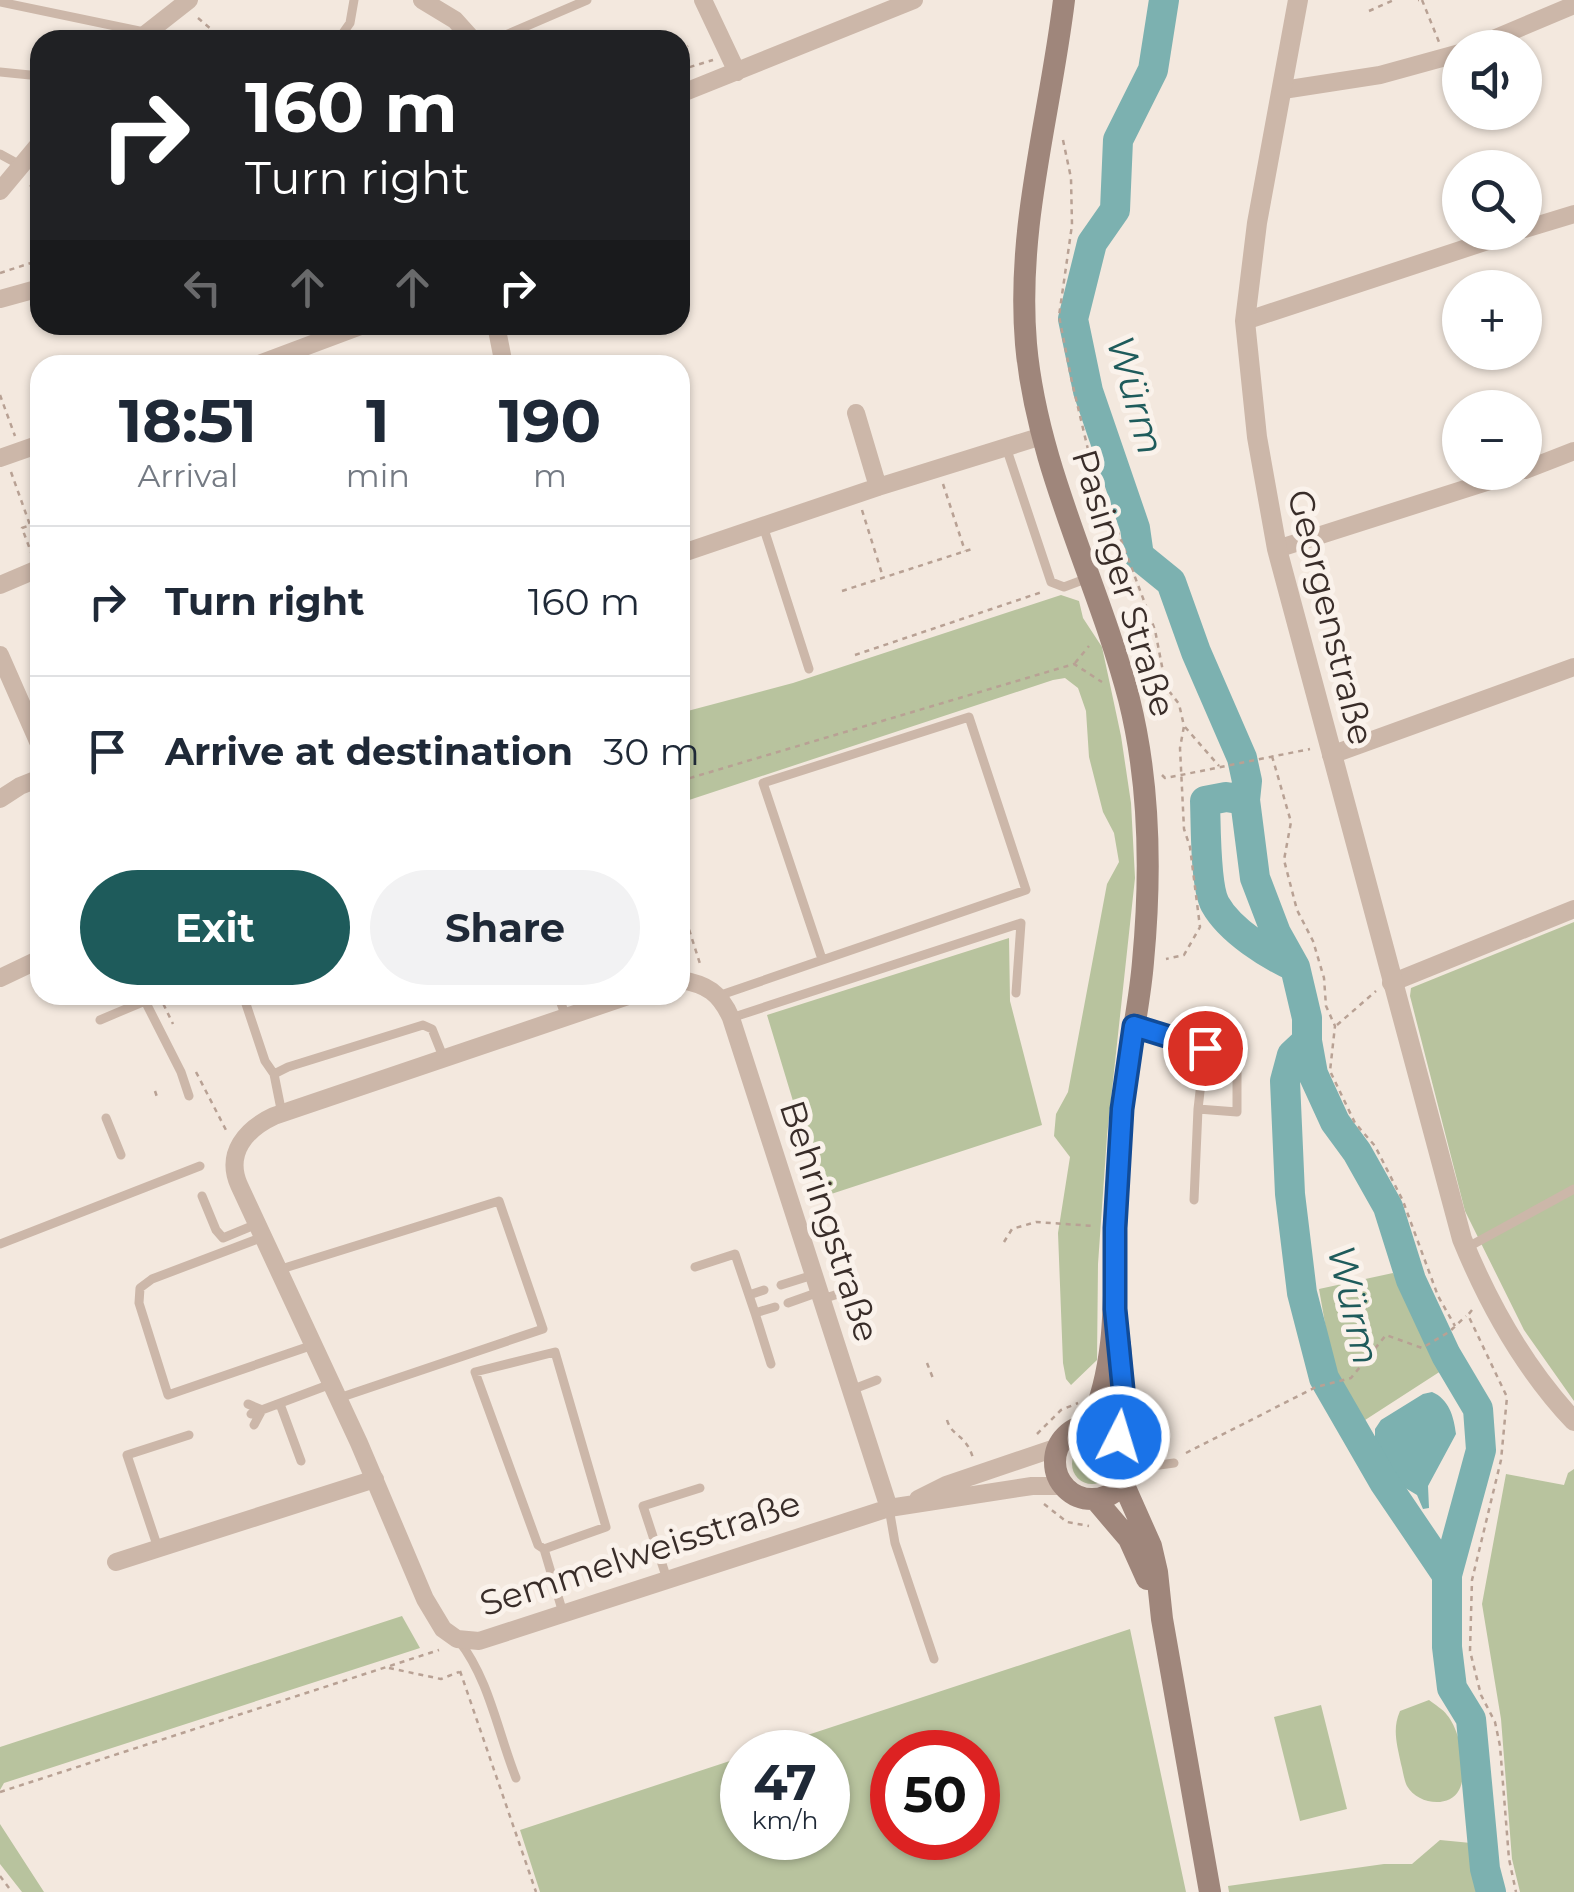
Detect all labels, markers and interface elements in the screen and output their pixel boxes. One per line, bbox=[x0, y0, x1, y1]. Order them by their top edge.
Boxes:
map controls bbox=[1442, 30, 1542, 490]
button: sound bbox=[1442, 30, 1542, 130]
text: 160 m bbox=[245, 64, 458, 150]
icon: right bbox=[80, 70, 210, 200]
text: Turn right bbox=[245, 150, 470, 205]
button: search bbox=[1442, 150, 1542, 250]
icon: left bbox=[175, 260, 230, 315]
icon: ahead bbox=[280, 260, 335, 315]
icon: ahead bbox=[385, 260, 440, 315]
icon: right bbox=[490, 260, 545, 315]
button: + bbox=[1442, 270, 1542, 370]
water label: Würm bbox=[1097, 330, 1175, 460]
text: 18:51 bbox=[119, 384, 257, 457]
text: 1 bbox=[366, 384, 390, 457]
text: 190 bbox=[499, 384, 601, 457]
button: − bbox=[1442, 390, 1542, 490]
street label: Pasinger Straße bbox=[1063, 444, 1185, 722]
text: Arrival bbox=[137, 456, 238, 495]
text: min bbox=[346, 456, 410, 495]
text: m bbox=[533, 456, 567, 495]
street label: Georgenstraße bbox=[1278, 485, 1384, 749]
icon: right bbox=[80, 574, 135, 629]
text: Turn right bbox=[165, 578, 364, 625]
text: 160 m bbox=[528, 578, 640, 625]
icon: arrive bbox=[80, 724, 135, 779]
text: Arrive at destination bbox=[165, 728, 573, 775]
text: 30 m bbox=[603, 728, 700, 775]
button: Exit bbox=[80, 870, 350, 985]
button: Share bbox=[370, 870, 640, 985]
pin bbox=[1163, 1006, 1248, 1091]
icon: arrive bbox=[1178, 1021, 1233, 1076]
street label: Behringstraße bbox=[771, 1095, 889, 1347]
water label: Würm bbox=[1317, 1241, 1391, 1369]
position arrow bbox=[1067, 1385, 1171, 1489]
street label: Semmelweisstraße bbox=[474, 1481, 806, 1625]
speed limit sign: 50 bbox=[870, 1730, 1000, 1860]
text: 47 bbox=[753, 1752, 817, 1813]
text: km/h bbox=[752, 1805, 818, 1835]

